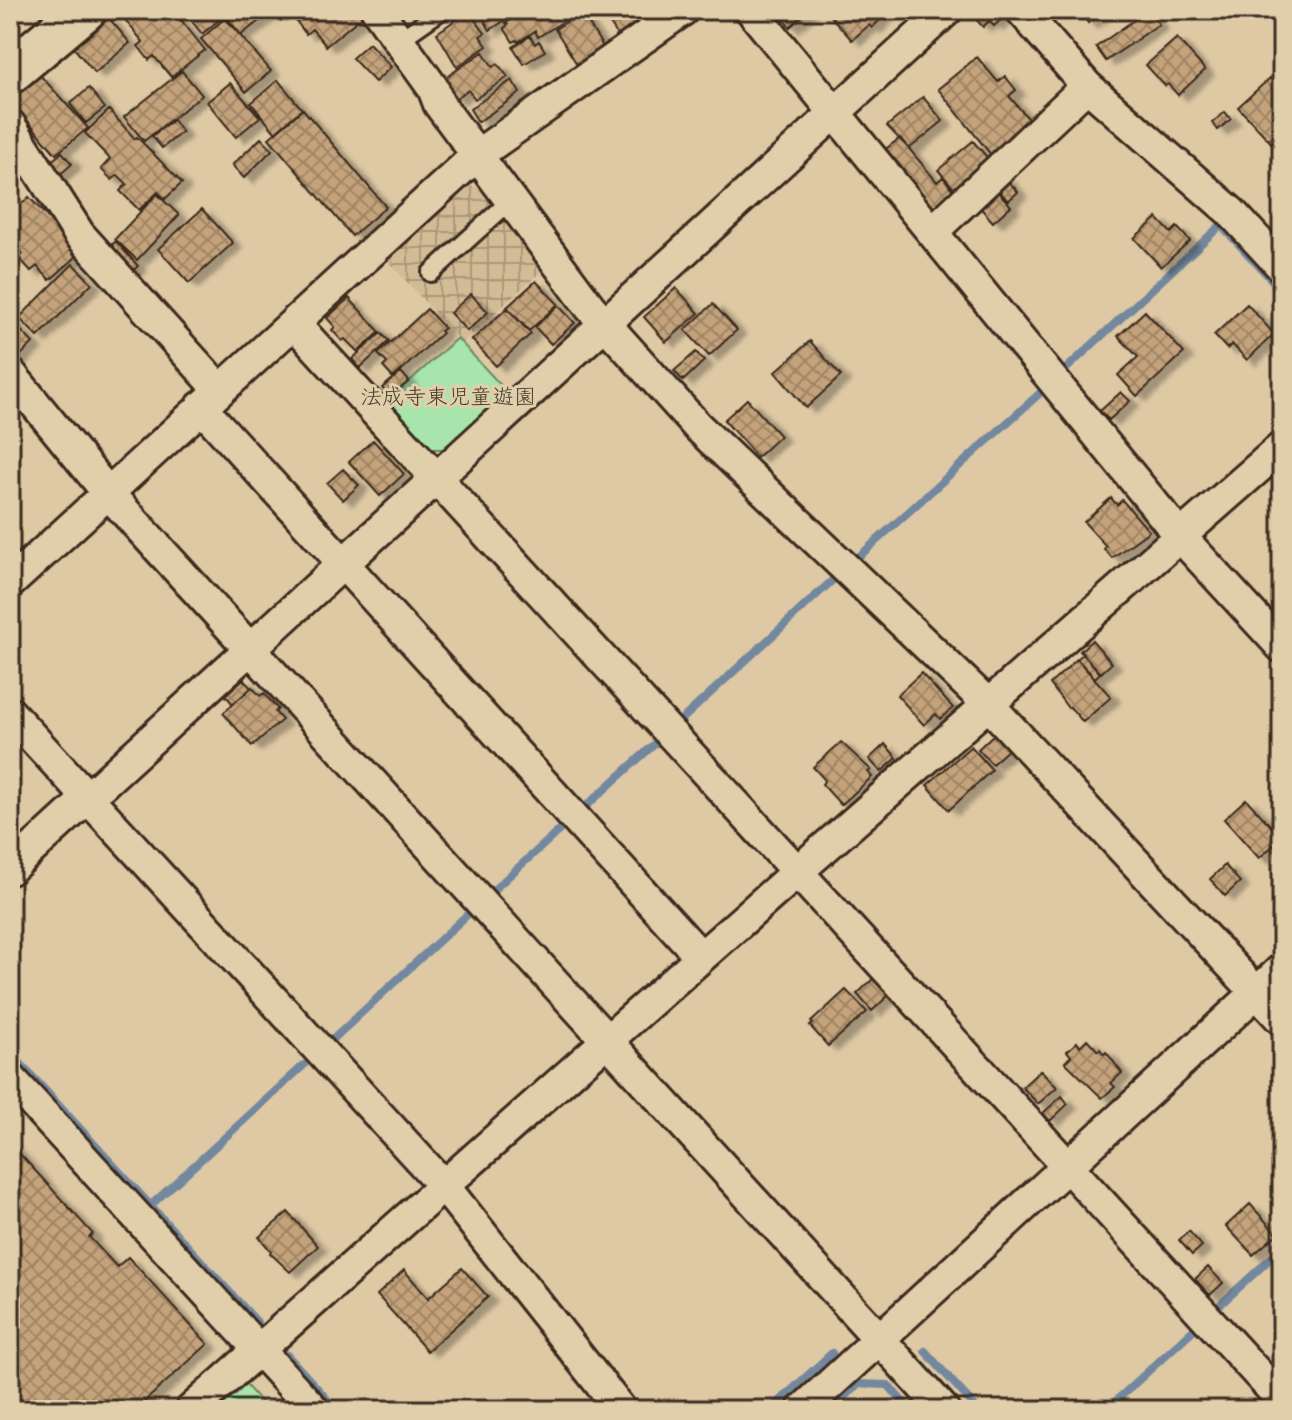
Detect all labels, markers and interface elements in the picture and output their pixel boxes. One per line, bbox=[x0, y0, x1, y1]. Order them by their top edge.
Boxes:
park label: 法成寺東児童遊園 bbox=[360, 381, 536, 416]

